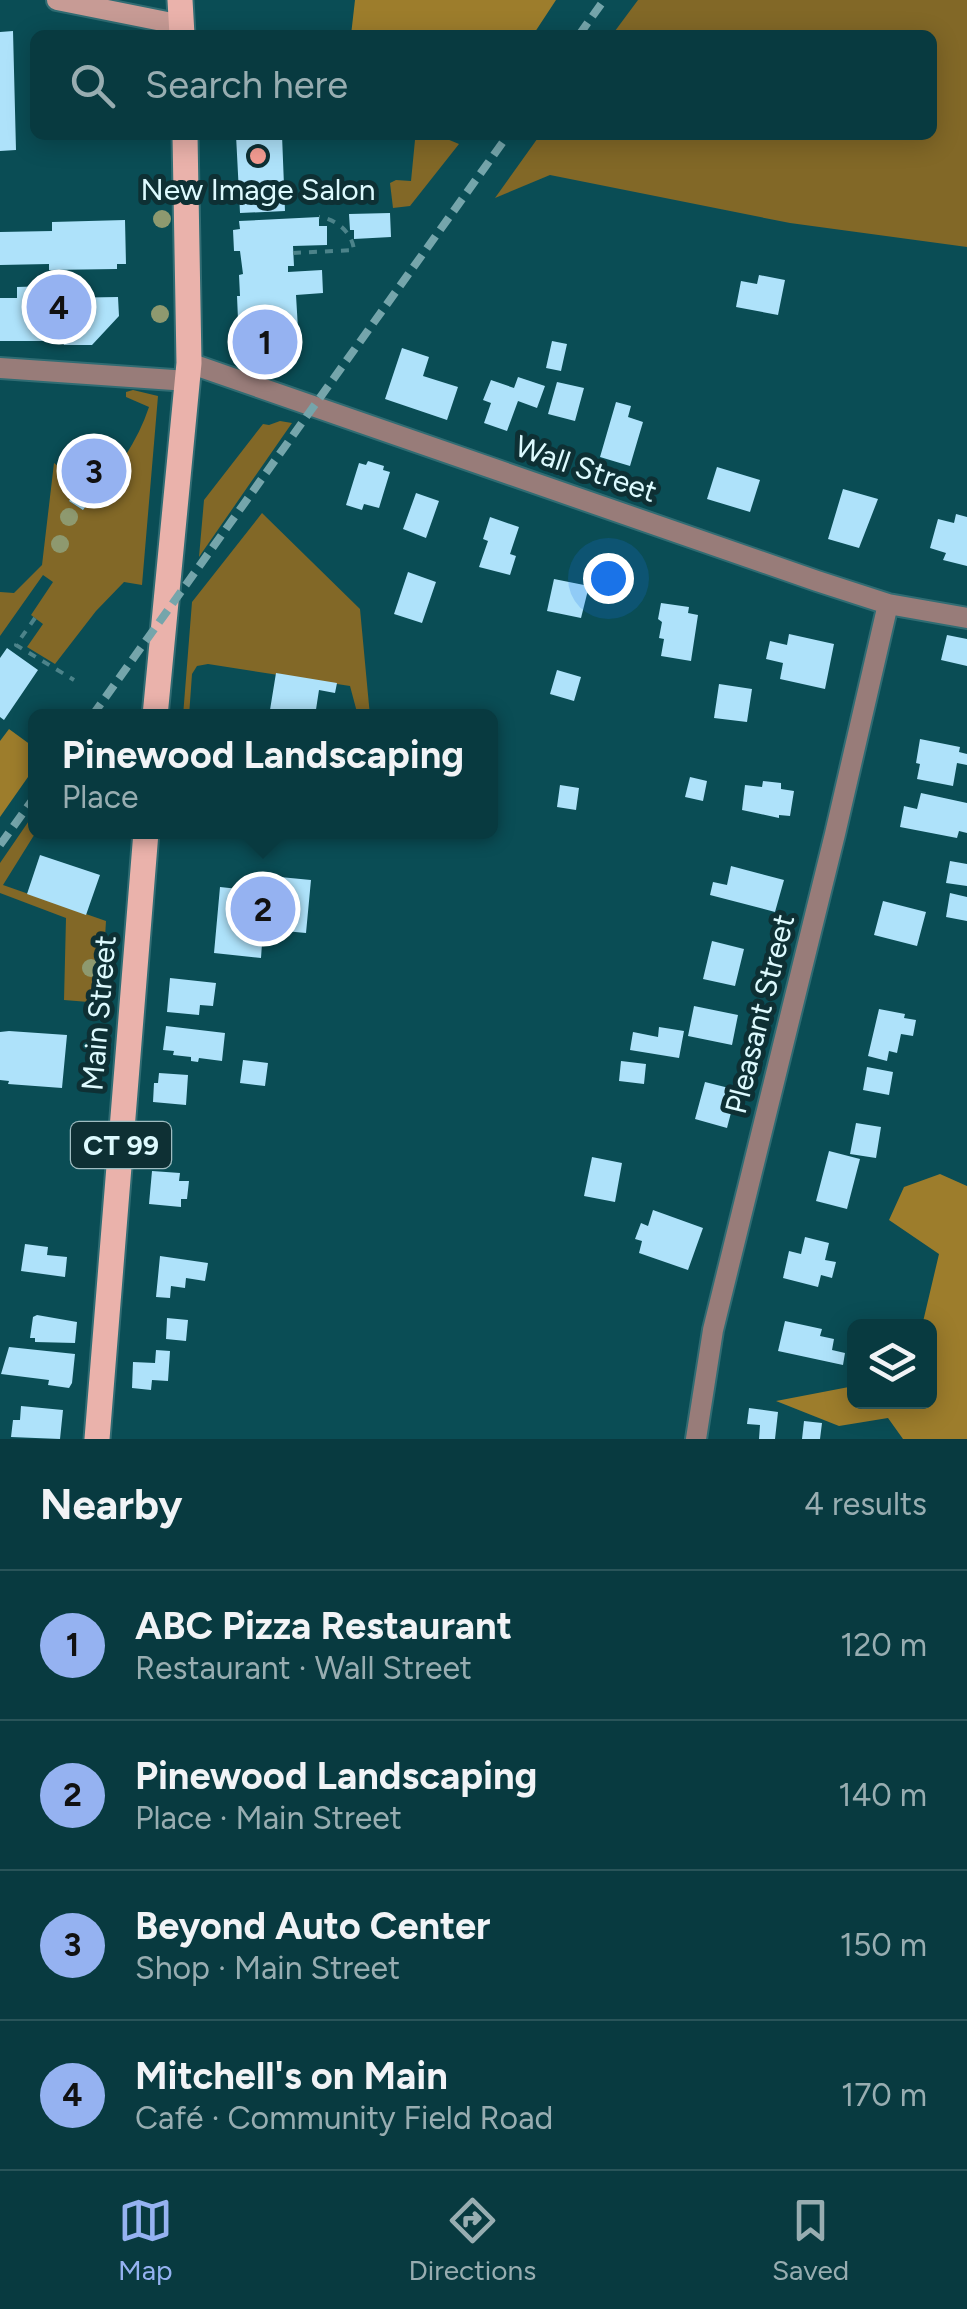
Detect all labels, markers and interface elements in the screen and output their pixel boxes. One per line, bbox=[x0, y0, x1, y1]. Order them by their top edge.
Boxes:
search box bbox=[30, 30, 937, 140]
icon: search bbox=[65, 58, 120, 113]
text: Search here bbox=[145, 62, 348, 108]
marker: New Image Salon bbox=[247, 145, 269, 167]
place label: New Image Salon bbox=[141, 171, 375, 208]
pin: 4 bbox=[27, 270, 92, 344]
pin: 1 bbox=[232, 304, 298, 380]
street label: Wall Street bbox=[510, 427, 662, 510]
pin: 3 bbox=[62, 434, 126, 508]
your location bbox=[583, 553, 634, 604]
popup bbox=[28, 709, 498, 839]
text: Pinewood Landscaping bbox=[62, 732, 464, 778]
text: Place bbox=[62, 778, 138, 816]
pin: 2 bbox=[230, 872, 296, 946]
street label: Pleasant Street bbox=[717, 910, 802, 1118]
street label: Main Street bbox=[73, 934, 124, 1092]
road number: CT 99 bbox=[71, 1122, 171, 1168]
map controls bbox=[847, 1319, 937, 1409]
button: layers bbox=[847, 1319, 937, 1409]
text: Nearby bbox=[40, 1479, 182, 1530]
text: 4 results bbox=[804, 1485, 927, 1523]
text: ABC Pizza Restaurant bbox=[135, 1603, 512, 1649]
text: 1 bbox=[66, 1626, 79, 1664]
text: 120 m bbox=[840, 1626, 927, 1664]
text: Restaurant · Wall Street bbox=[135, 1649, 472, 1687]
text: Pinewood Landscaping bbox=[135, 1753, 537, 1799]
text: 2 bbox=[63, 1776, 82, 1814]
text: 140 m bbox=[838, 1776, 927, 1814]
text: Place · Main Street bbox=[135, 1799, 402, 1837]
text: Beyond Auto Center bbox=[135, 1903, 490, 1949]
text: 3 bbox=[64, 1926, 81, 1964]
text: 150 m bbox=[840, 1926, 927, 1964]
text: Shop · Main Street bbox=[135, 1949, 400, 1987]
text: Mitchell's on Main bbox=[135, 2053, 448, 2099]
text: 4 bbox=[62, 2076, 83, 2114]
text: 170 m bbox=[841, 2076, 927, 2114]
text: Café · Community Field Road bbox=[135, 2099, 553, 2137]
tab: Map bbox=[118, 2193, 173, 2287]
tab: Directions bbox=[409, 2193, 536, 2287]
tab: Saved bbox=[772, 2193, 849, 2287]

